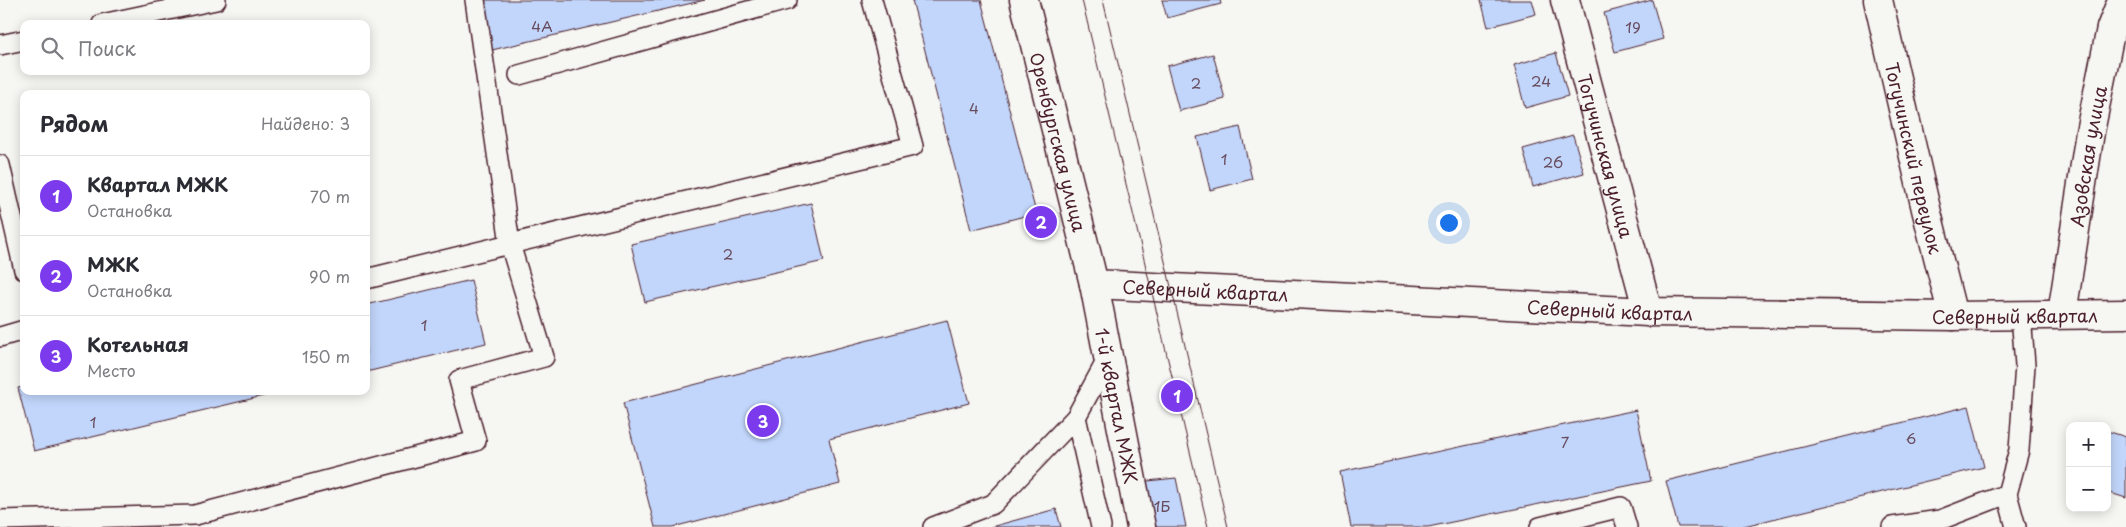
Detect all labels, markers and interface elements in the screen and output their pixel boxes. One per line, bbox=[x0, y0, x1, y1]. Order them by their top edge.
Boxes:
house number: 4А bbox=[531, 14, 553, 37]
house number: 19 bbox=[1625, 15, 1641, 38]
search box bbox=[20, 20, 370, 75]
icon: search bbox=[38, 34, 66, 62]
text: Поиск bbox=[78, 34, 136, 62]
street label: Оренбургская улица bbox=[1024, 49, 1094, 235]
street label: Тогучинский переулок bbox=[1879, 59, 1950, 257]
house number: 24 bbox=[1531, 69, 1551, 92]
house number: 2 bbox=[1191, 71, 1201, 94]
street label: Тогучинская улица bbox=[1572, 71, 1641, 241]
street label: Азовская улица bbox=[2062, 82, 2113, 228]
house number: 4 bbox=[969, 96, 979, 119]
text: Рядом bbox=[40, 107, 108, 139]
text: Найдено: 3 bbox=[261, 111, 350, 135]
house number: 1 bbox=[1221, 147, 1227, 170]
house number: 26 bbox=[1543, 150, 1563, 173]
text: Квартал МЖК bbox=[87, 170, 228, 198]
text: 1 bbox=[52, 184, 60, 208]
text: 70 m bbox=[310, 184, 350, 208]
text: Остановка bbox=[87, 198, 172, 222]
pin: 2 bbox=[1025, 203, 1057, 241]
your location bbox=[1436, 210, 1462, 236]
house number: 2 bbox=[723, 242, 733, 265]
text: МЖК bbox=[87, 250, 139, 278]
text: 2 bbox=[50, 264, 62, 288]
text: 90 m bbox=[309, 264, 350, 288]
street label: Северный квартал bbox=[1122, 272, 1289, 307]
text: Остановка bbox=[87, 278, 172, 302]
street label: Северный квартал bbox=[1526, 292, 1693, 326]
street label: Северный квартал bbox=[1932, 301, 2098, 330]
house number: 1 bbox=[421, 313, 427, 336]
street label: 1-й квартал МЖК bbox=[1089, 326, 1146, 486]
text: Котельная bbox=[87, 330, 189, 358]
text: 3 bbox=[51, 344, 61, 368]
text: 150 m bbox=[302, 344, 350, 368]
text: Место bbox=[87, 358, 136, 382]
pin: 1 bbox=[1161, 377, 1193, 415]
pin: 3 bbox=[747, 402, 779, 440]
house number: 1 bbox=[90, 410, 96, 433]
map controls bbox=[2066, 422, 2111, 512]
button: + bbox=[2066, 422, 2111, 467]
house number: 6 bbox=[1906, 426, 1916, 449]
house number: 7 bbox=[1561, 430, 1570, 453]
button: − bbox=[2066, 467, 2111, 512]
house number: 1Б bbox=[1154, 494, 1170, 517]

